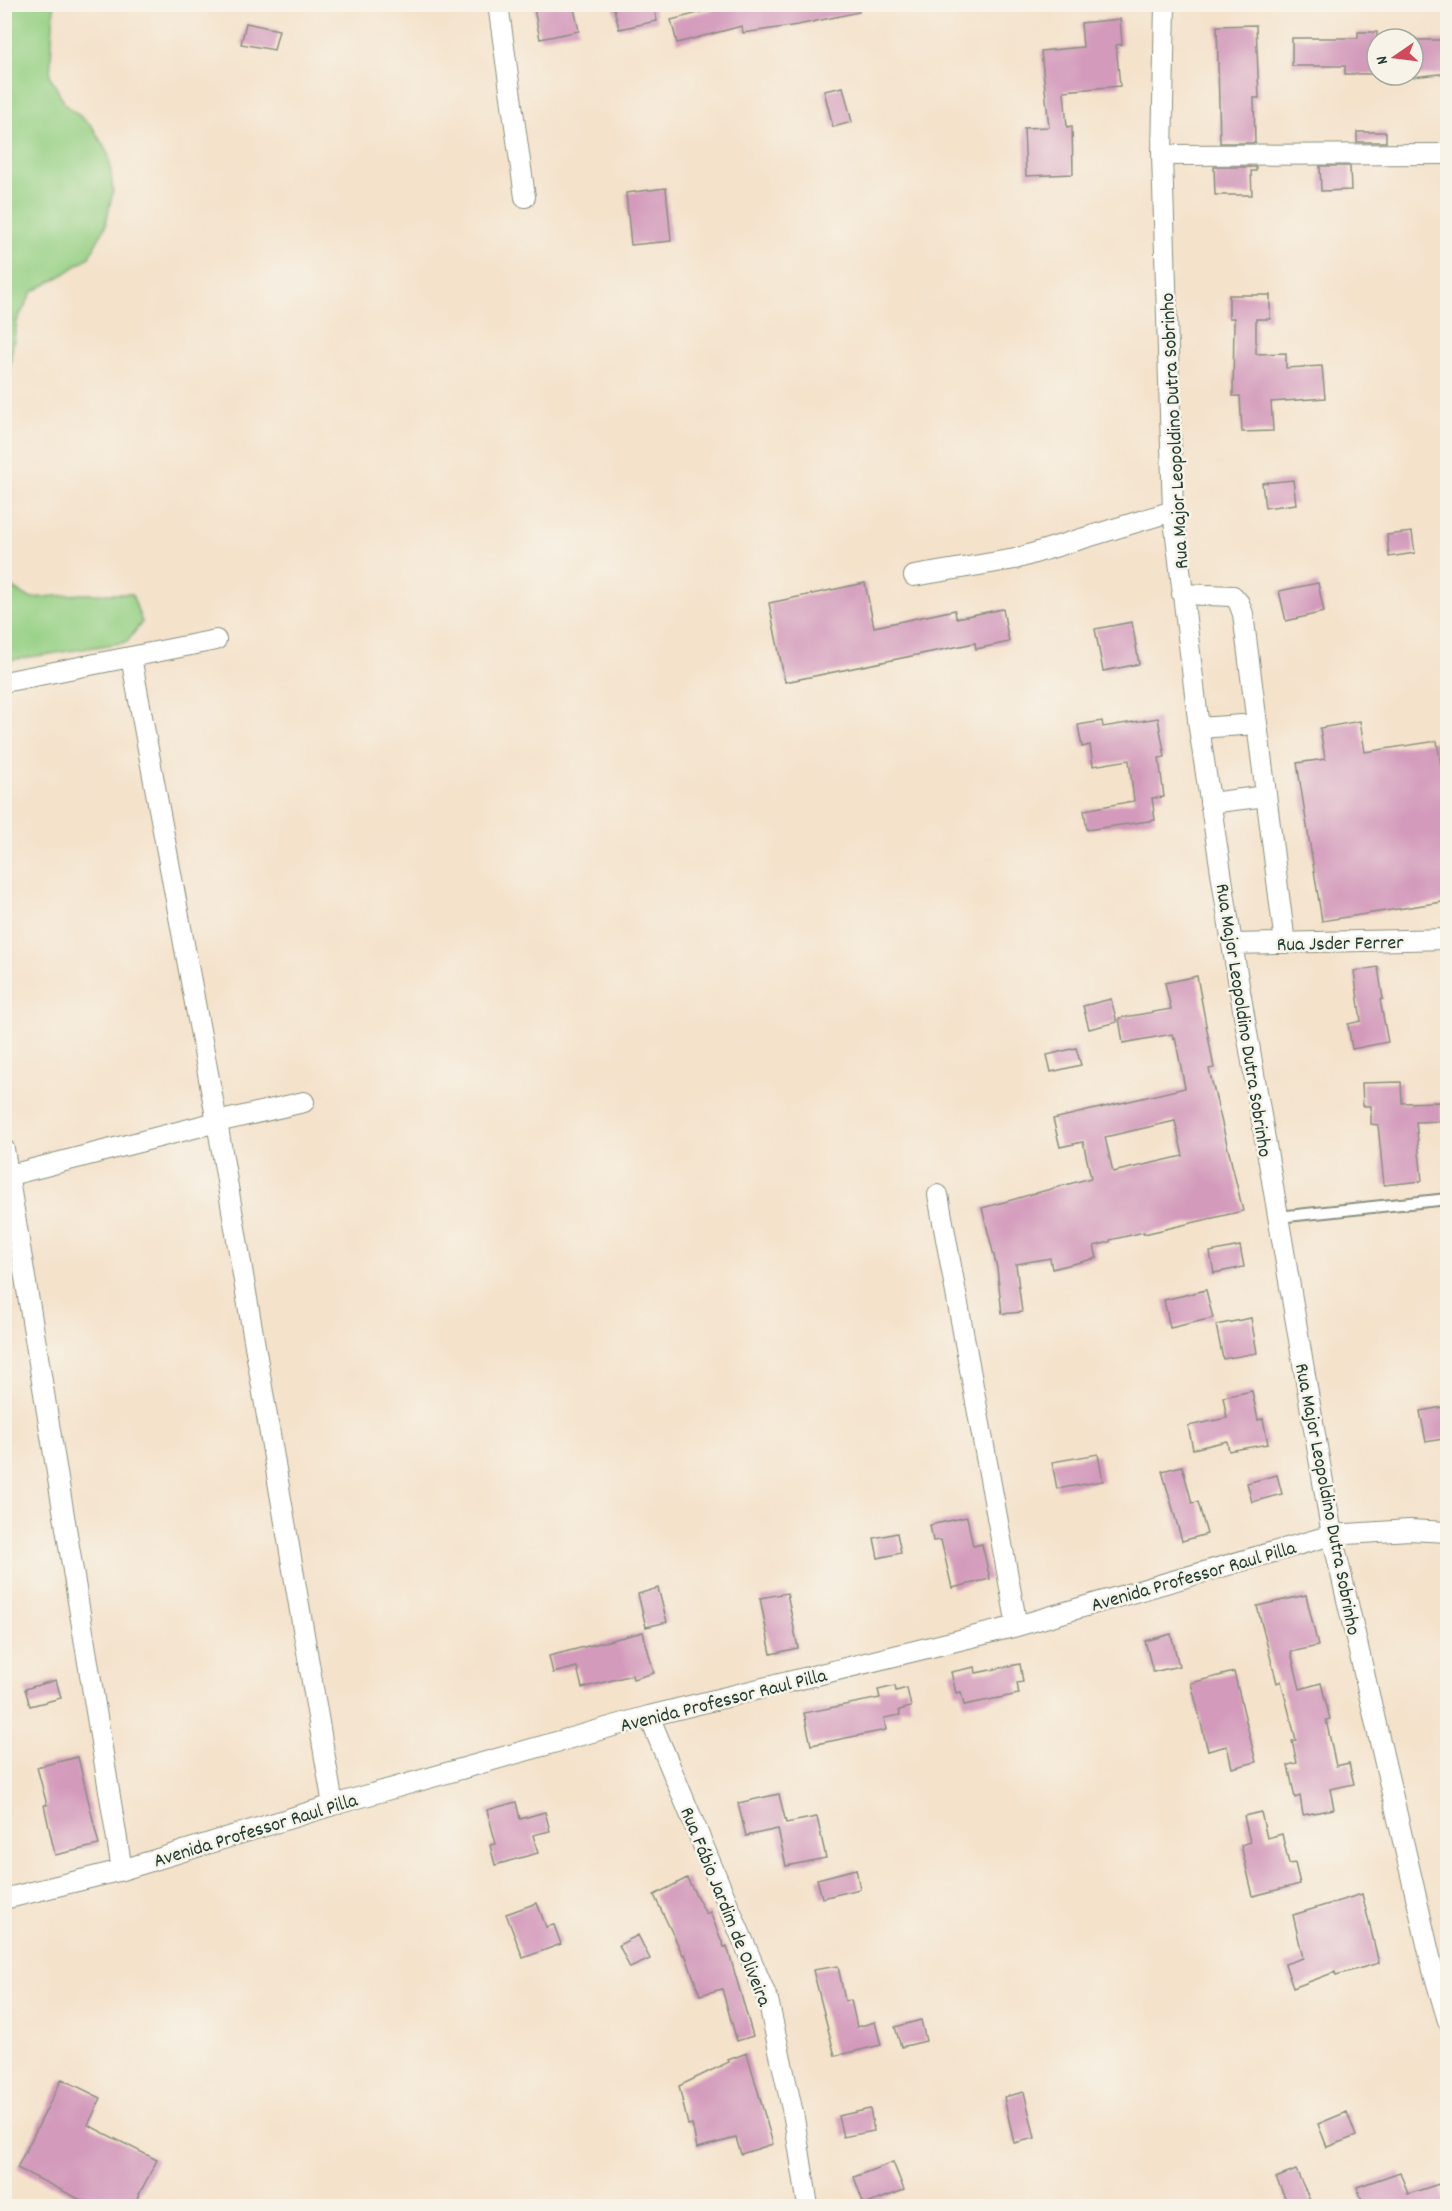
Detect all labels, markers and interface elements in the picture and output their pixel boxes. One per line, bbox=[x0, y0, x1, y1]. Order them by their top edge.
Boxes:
north arrow bbox=[1365, 27, 1425, 87]
text: N bbox=[1371, 53, 1395, 67]
street label: Rua Major Leopoldino Dutra Sobrinho bbox=[1155, 292, 1197, 570]
street label: Rua Major Leopoldino Dutra Sobrinho bbox=[1207, 882, 1278, 1159]
street label: Rua Jsder Ferrer bbox=[1276, 930, 1404, 960]
street label: Rua Major Leopoldino Dutra Sobrinho bbox=[1286, 1361, 1366, 1638]
street label: Avenida Professor Raul Pilla bbox=[1088, 1535, 1300, 1621]
street label: Avenida Professor Raul Pilla bbox=[617, 1663, 831, 1741]
street label: Avenida Professor Raul Pilla bbox=[150, 1787, 362, 1876]
street label: Rua Fábio Jardim de Oliveira bbox=[671, 1803, 777, 2012]

